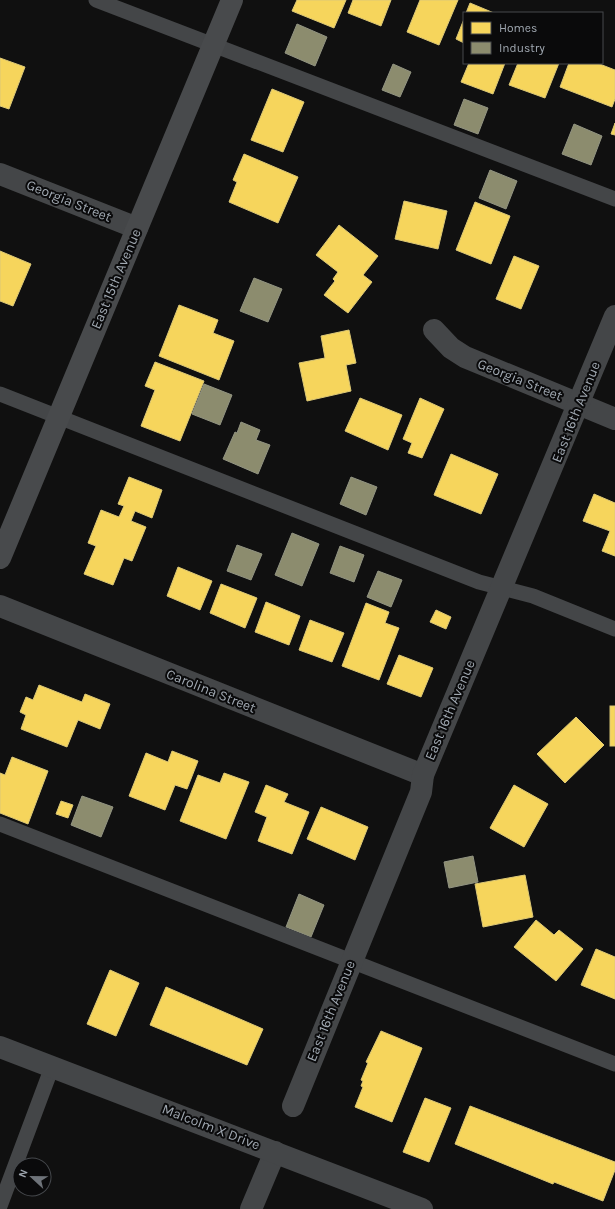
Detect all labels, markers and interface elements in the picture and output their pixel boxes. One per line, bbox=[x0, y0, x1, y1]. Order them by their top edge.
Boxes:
legend bbox=[463, 12, 603, 64]
text: Homes bbox=[499, 21, 537, 35]
text: Industry bbox=[499, 41, 545, 55]
street label: Georgia Street bbox=[24, 176, 114, 226]
street label: East 15th Avenue bbox=[87, 226, 145, 332]
street label: Georgia Street bbox=[475, 355, 565, 405]
street label: East 16th Avenue bbox=[548, 359, 604, 465]
street label: East 16th Avenue bbox=[421, 657, 479, 763]
street label: Carolina Street bbox=[164, 665, 258, 717]
street label: East 16th Avenue bbox=[303, 958, 359, 1064]
street label: Malcolm X Drive bbox=[160, 1100, 262, 1154]
north arrow bbox=[12, 1157, 52, 1197]
text: N bbox=[16, 1167, 31, 1180]

